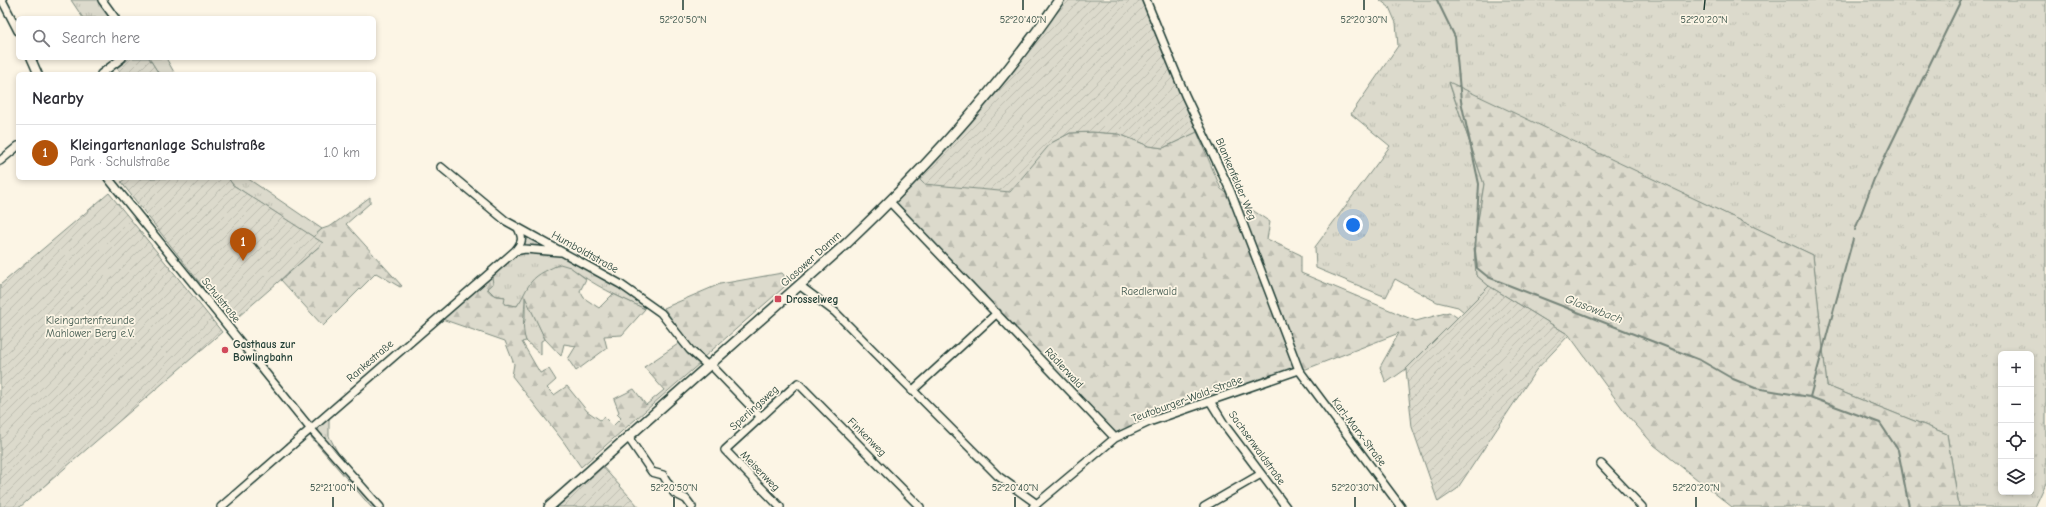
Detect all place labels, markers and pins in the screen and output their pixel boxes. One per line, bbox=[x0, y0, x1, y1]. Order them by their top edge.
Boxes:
pin: 1 bbox=[230, 228, 256, 261]
place label: Drosselweg bbox=[786, 293, 838, 306]
marker: Drosselweg bbox=[773, 294, 783, 304]
place label: Gasthaus zur Bowlingbahn bbox=[233, 338, 296, 364]
marker: Gasthaus zur Bowlingbahn bbox=[220, 345, 230, 355]

